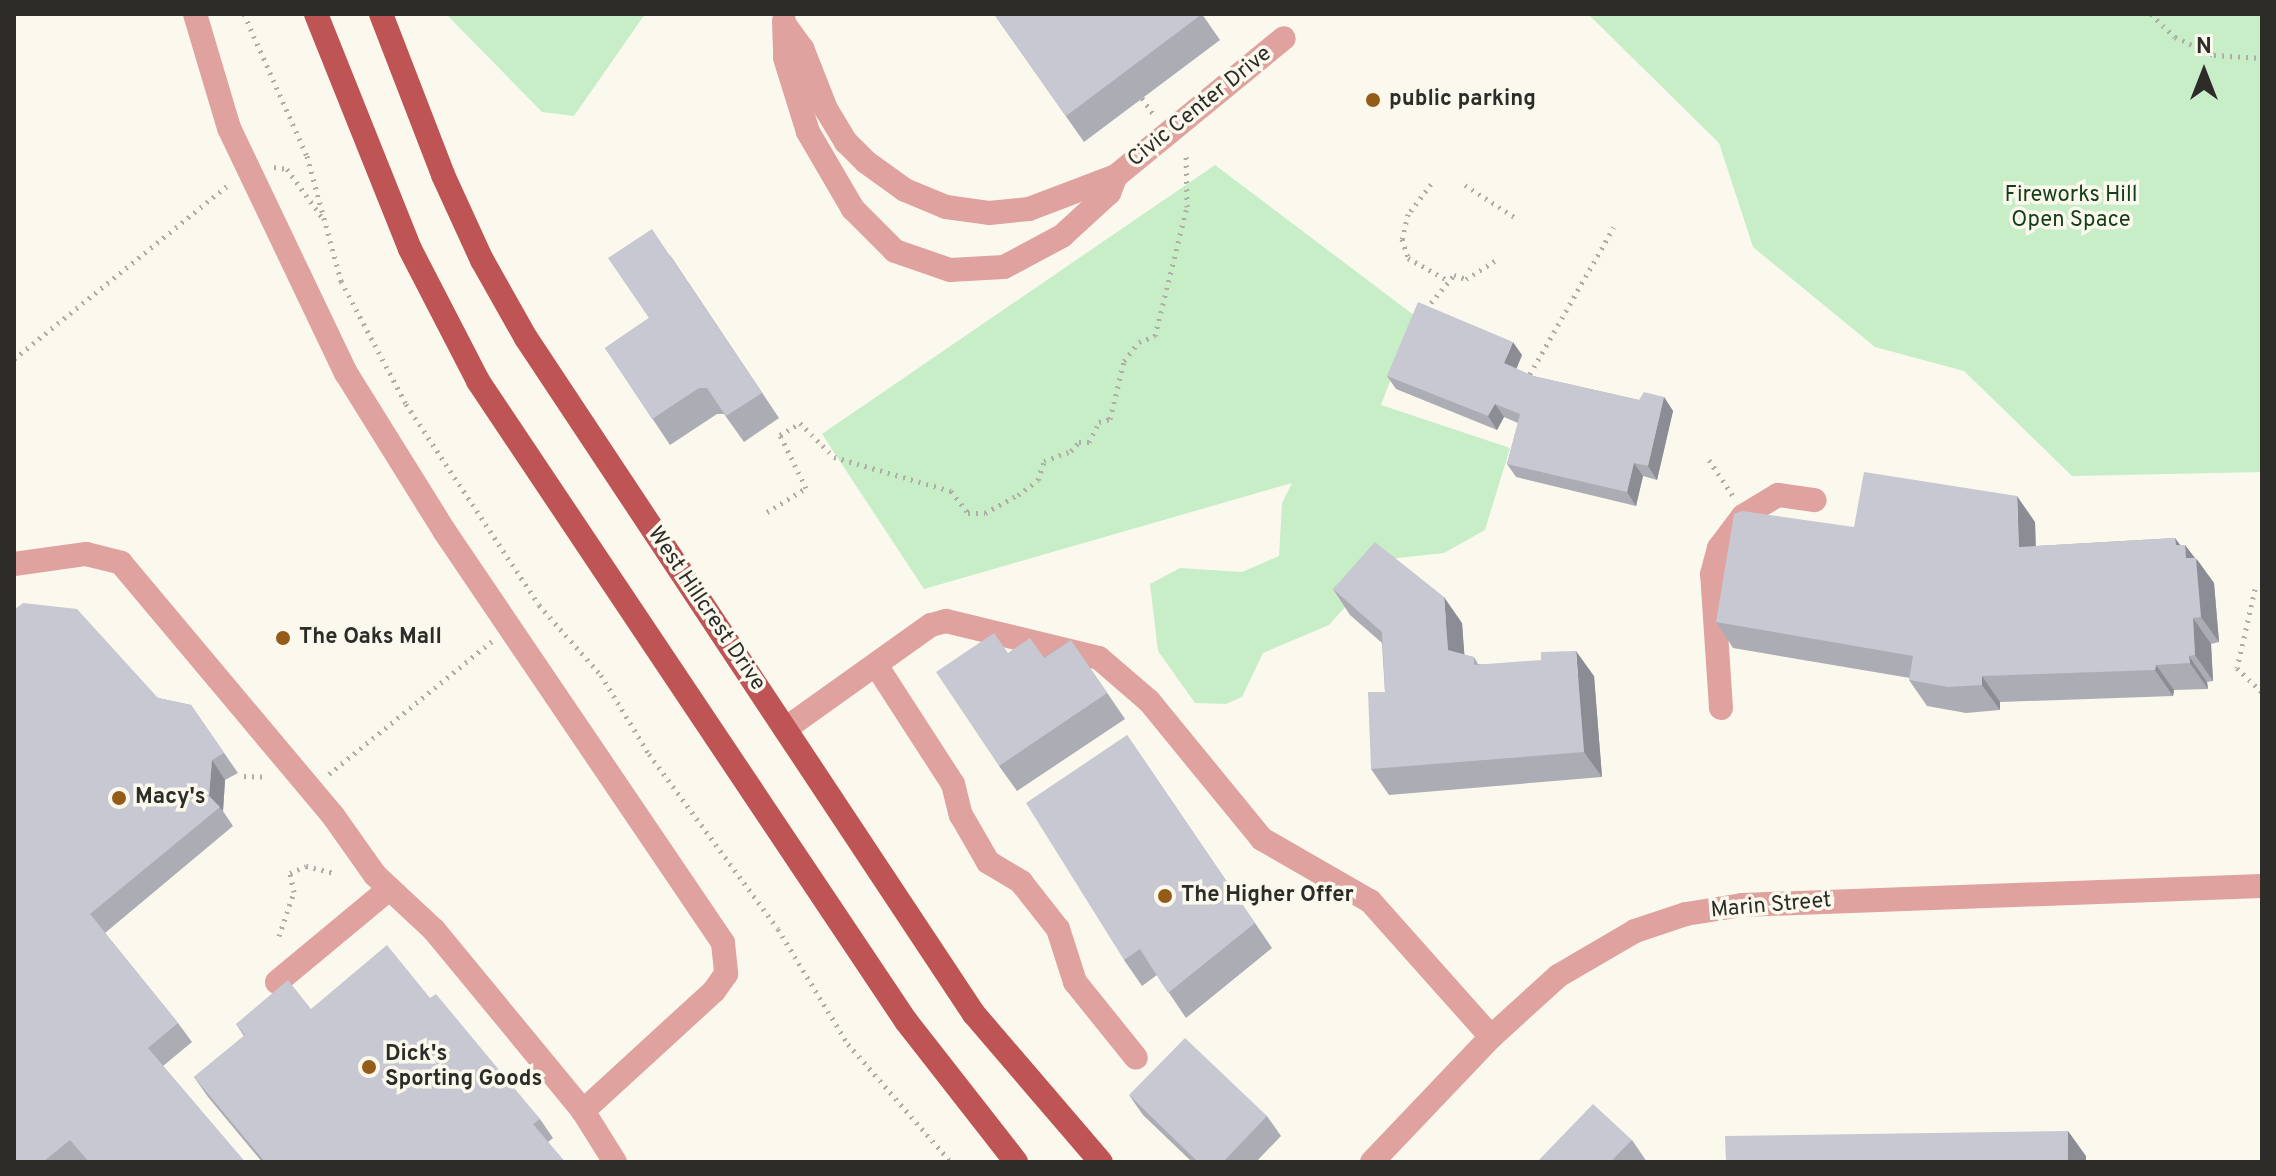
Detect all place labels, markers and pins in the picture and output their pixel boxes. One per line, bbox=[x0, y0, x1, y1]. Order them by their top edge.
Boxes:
place label: public parking bbox=[1389, 87, 1536, 113]
marker: public parking bbox=[1364, 91, 1382, 109]
place label: The Oaks Mall bbox=[299, 625, 442, 651]
marker: The Oaks Mall bbox=[274, 629, 292, 647]
place label: Macy's bbox=[135, 785, 206, 811]
marker: Macy's bbox=[110, 789, 128, 807]
place label: The Higher Offer bbox=[1181, 883, 1354, 909]
marker: The Higher Offer bbox=[1156, 887, 1174, 905]
place label: Dick's Sporting Goods bbox=[385, 1041, 542, 1092]
marker: Dick's Sporting Goods bbox=[360, 1058, 378, 1076]

